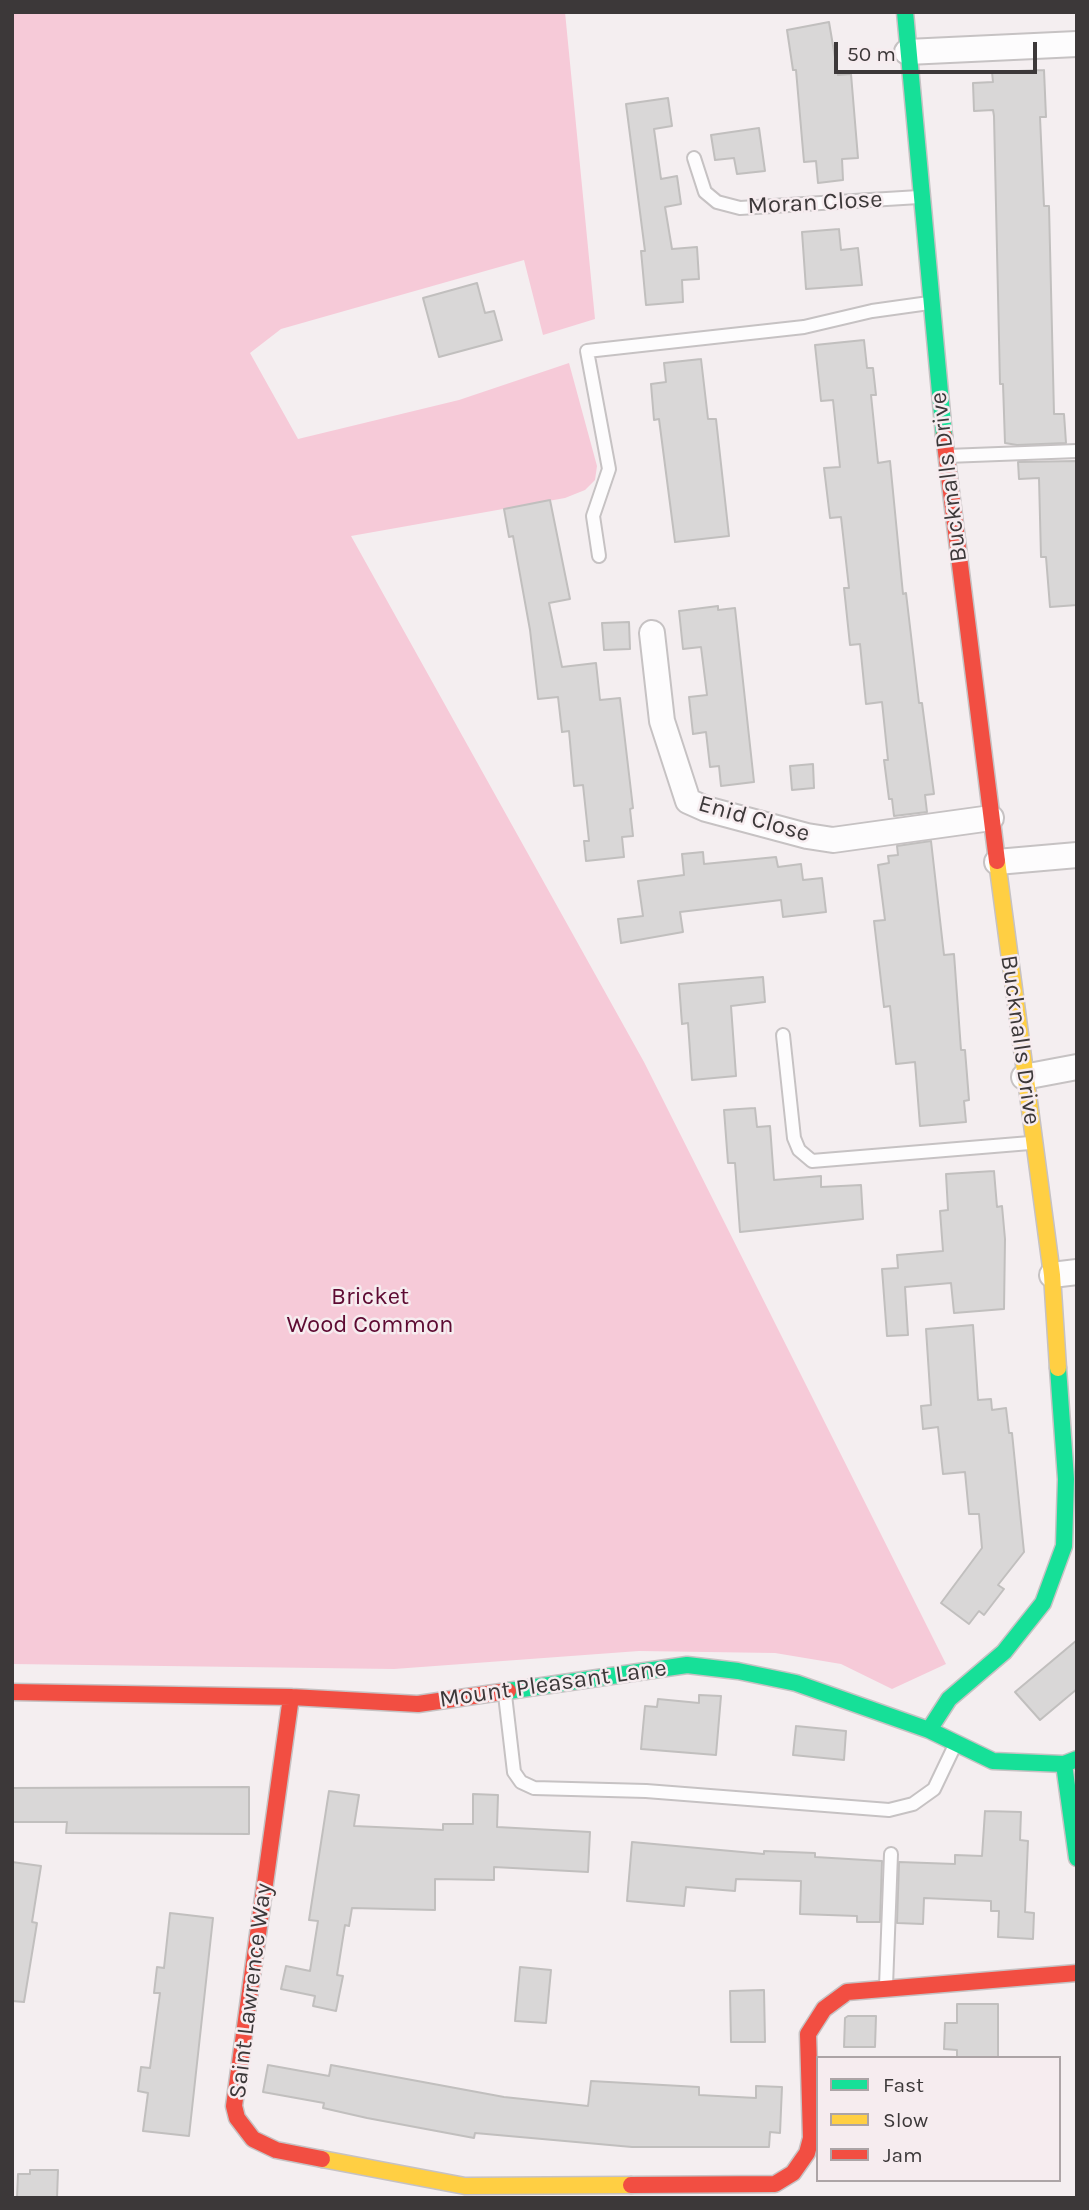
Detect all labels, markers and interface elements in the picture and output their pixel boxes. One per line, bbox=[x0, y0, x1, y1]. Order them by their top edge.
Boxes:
scale bar bbox=[837, 28, 1040, 72]
text: 50 m bbox=[847, 42, 896, 66]
street label: Moran Close bbox=[747, 185, 883, 221]
street label: Bucknalls Drive bbox=[924, 390, 974, 564]
street label: Enid Close bbox=[695, 789, 813, 849]
street label: Bucknalls Drive bbox=[994, 953, 1046, 1127]
park label: Bricket Wood Common bbox=[286, 1283, 454, 1339]
street label: Mount Pleasant Lane bbox=[438, 1654, 668, 1714]
street label: Saint Lawrence Way bbox=[223, 1882, 279, 2100]
legend bbox=[816, 2056, 1061, 2182]
text: Fast bbox=[883, 2073, 924, 2097]
text: Slow bbox=[883, 2108, 928, 2132]
text: Jam bbox=[883, 2143, 923, 2167]

